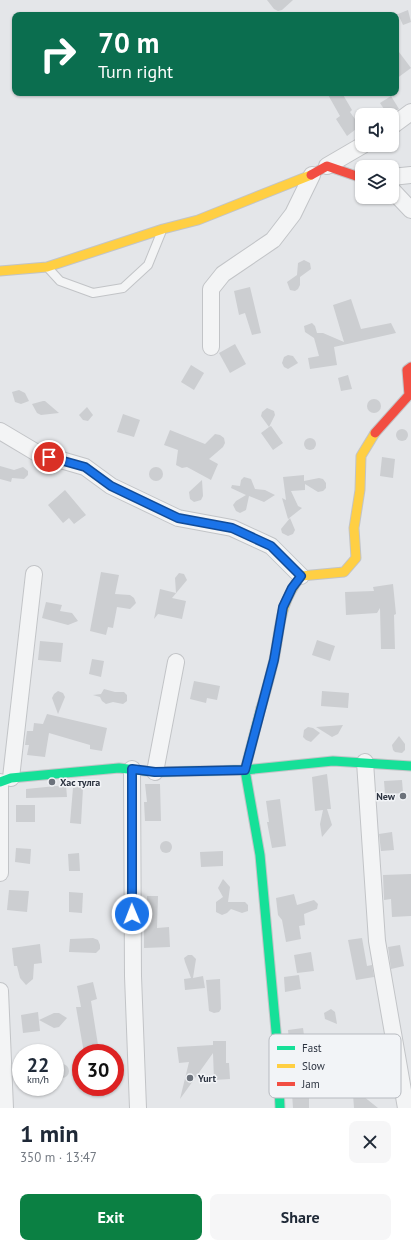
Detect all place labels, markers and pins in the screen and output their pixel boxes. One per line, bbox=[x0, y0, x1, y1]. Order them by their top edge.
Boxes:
pin bbox=[32, 440, 66, 474]
place label: Хас тулга bbox=[60, 776, 100, 789]
marker: Хас тулга bbox=[47, 777, 57, 787]
place label: New bbox=[376, 790, 396, 803]
marker: New bbox=[398, 791, 408, 801]
place label: Yurt bbox=[197, 1072, 216, 1085]
marker: Yurt bbox=[185, 1073, 195, 1083]

